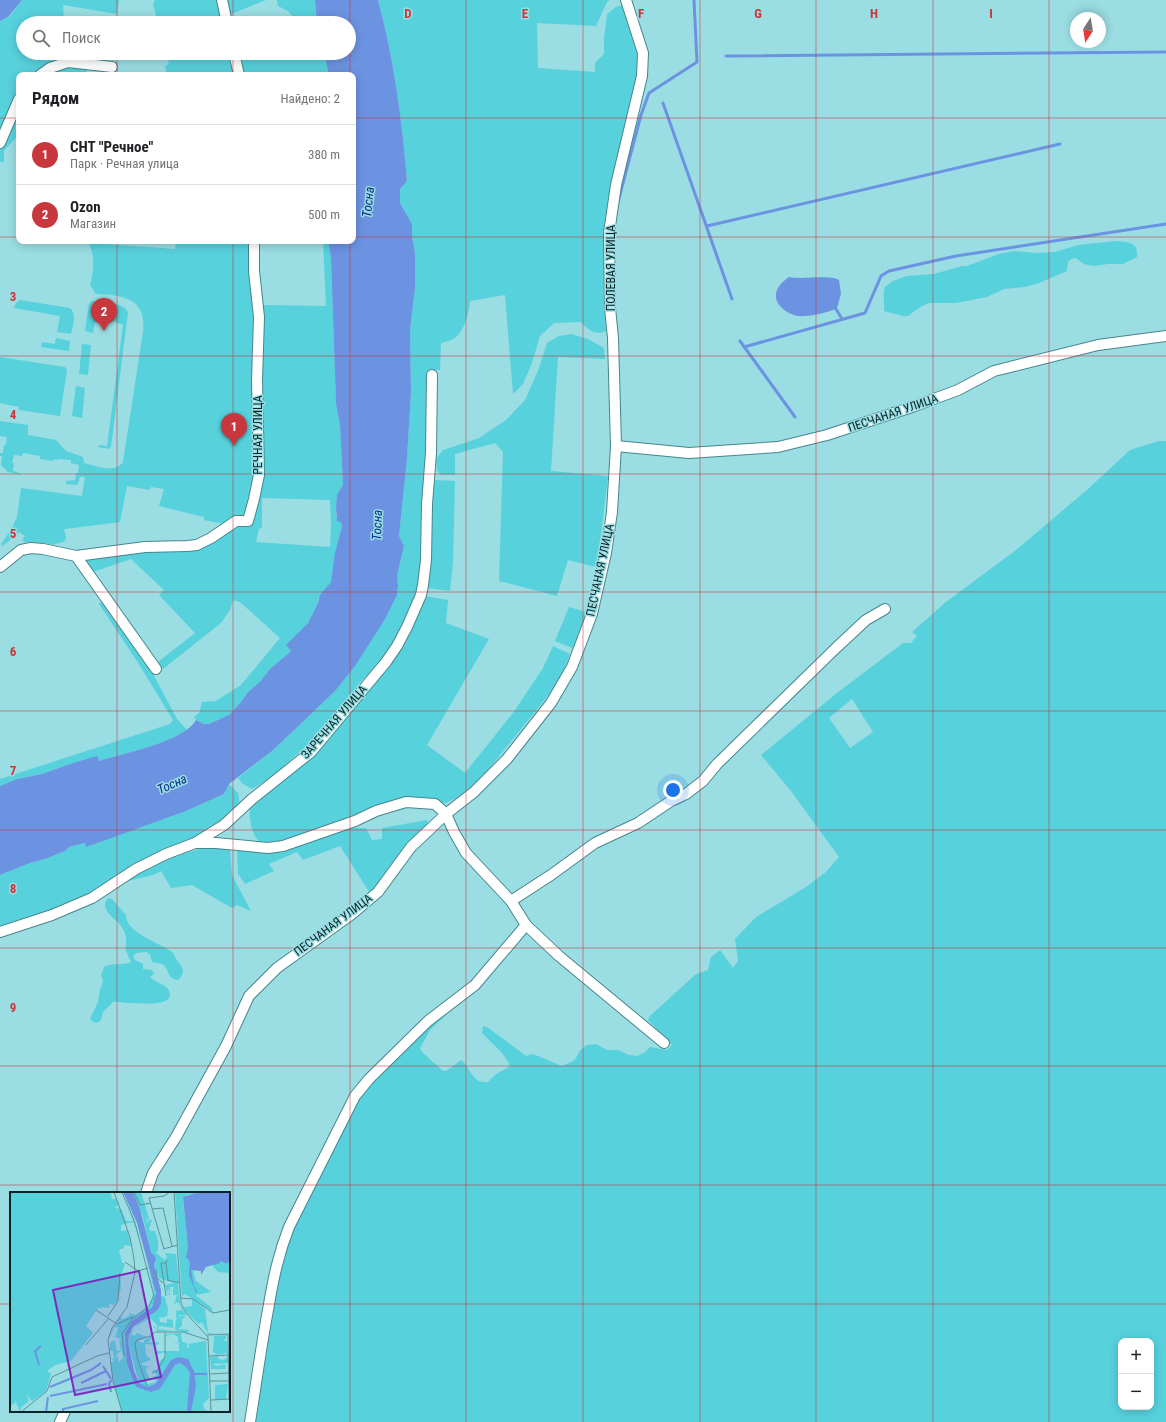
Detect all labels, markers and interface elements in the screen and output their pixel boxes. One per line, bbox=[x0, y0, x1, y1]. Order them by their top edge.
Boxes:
text: D bbox=[404, 6, 412, 21]
text: E bbox=[522, 6, 529, 21]
text: F bbox=[638, 6, 644, 21]
text: G bbox=[754, 6, 762, 21]
text: H bbox=[870, 6, 878, 21]
text: I bbox=[989, 6, 993, 21]
north arrow bbox=[1070, 12, 1106, 48]
search box bbox=[16, 16, 356, 60]
icon: search bbox=[30, 27, 52, 49]
text: Поиск bbox=[62, 29, 101, 47]
text: Рядом bbox=[32, 88, 79, 108]
text: Найдено: 2 bbox=[280, 91, 340, 106]
text: СНТ "Речное" bbox=[70, 138, 153, 156]
text: 1 bbox=[42, 147, 48, 162]
text: 380 m bbox=[308, 147, 340, 162]
text: Парк · Речная улица bbox=[70, 156, 179, 171]
water label: Тосна bbox=[359, 186, 377, 218]
text: Ozon bbox=[70, 198, 101, 216]
text: 2 bbox=[42, 207, 48, 222]
text: 500 m bbox=[308, 207, 340, 222]
text: Магазин bbox=[70, 216, 116, 231]
street label: ПОЛЕВАЯ УЛИЦА bbox=[604, 225, 618, 311]
text: 3 bbox=[10, 289, 16, 304]
pin: 2 bbox=[91, 298, 117, 331]
street label: ПЕСЧАНАЯ УЛИЦА bbox=[846, 391, 940, 435]
street label: РЕЧНАЯ УЛИЦА bbox=[251, 395, 265, 475]
text: 4 bbox=[10, 407, 17, 422]
pin: 1 bbox=[221, 413, 247, 446]
water label: Тосна bbox=[369, 509, 385, 541]
street label: ПЕСЧАНАЯ УЛИЦА bbox=[583, 522, 617, 618]
text: 5 bbox=[10, 526, 17, 541]
text: 6 bbox=[10, 644, 17, 659]
street label: ЗАРЕЧНАЯ УЛИЦА bbox=[298, 682, 370, 762]
text: 7 bbox=[10, 763, 17, 778]
water label: Тосна bbox=[155, 771, 189, 797]
your location bbox=[663, 780, 683, 800]
text: 8 bbox=[10, 881, 16, 896]
street label: ПЕСЧАНАЯ УЛИЦА bbox=[291, 891, 375, 959]
text: 9 bbox=[10, 1000, 16, 1015]
inset map bbox=[10, 1192, 230, 1412]
map controls bbox=[1118, 1338, 1154, 1410]
button: + bbox=[1118, 1338, 1154, 1374]
button: − bbox=[1118, 1374, 1154, 1410]

